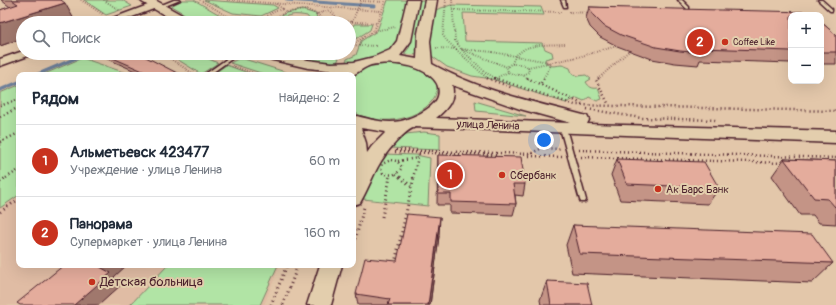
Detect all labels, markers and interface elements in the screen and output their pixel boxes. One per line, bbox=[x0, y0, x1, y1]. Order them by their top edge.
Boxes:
map controls bbox=[788, 12, 824, 84]
button: + bbox=[788, 12, 824, 48]
search box bbox=[16, 16, 356, 60]
icon: search bbox=[30, 27, 52, 49]
pin: 2 bbox=[687, 27, 713, 57]
text: Поиск bbox=[62, 29, 101, 48]
marker: Coffee Like bbox=[720, 37, 730, 47]
place label: Coffee Like bbox=[733, 37, 776, 48]
button: − bbox=[788, 48, 824, 84]
text: Рядом bbox=[32, 88, 79, 109]
text: Найдено: 2 bbox=[278, 90, 340, 106]
street label: улица Ленина bbox=[455, 117, 520, 133]
your location bbox=[534, 130, 554, 150]
text: Альметьевск 423477 bbox=[70, 143, 209, 162]
text: 1 bbox=[42, 153, 48, 169]
text: 60 m bbox=[309, 153, 340, 169]
pin: 1 bbox=[437, 160, 463, 190]
text: Учреждение · улица Ленина bbox=[70, 162, 222, 178]
place label: Сбербанк bbox=[510, 169, 557, 182]
marker: Сбербанк bbox=[497, 170, 507, 180]
place label: Ак Барс Банк bbox=[666, 183, 729, 196]
marker: Ак Барс Банк bbox=[653, 184, 663, 194]
text: Панорама bbox=[70, 215, 132, 234]
text: 2 bbox=[41, 225, 49, 241]
text: 160 m bbox=[304, 225, 340, 241]
text: Супермаркет · улица Ленина bbox=[70, 234, 227, 250]
place label: Детская больница bbox=[99, 274, 203, 290]
marker: Детская больница bbox=[87, 277, 97, 287]

